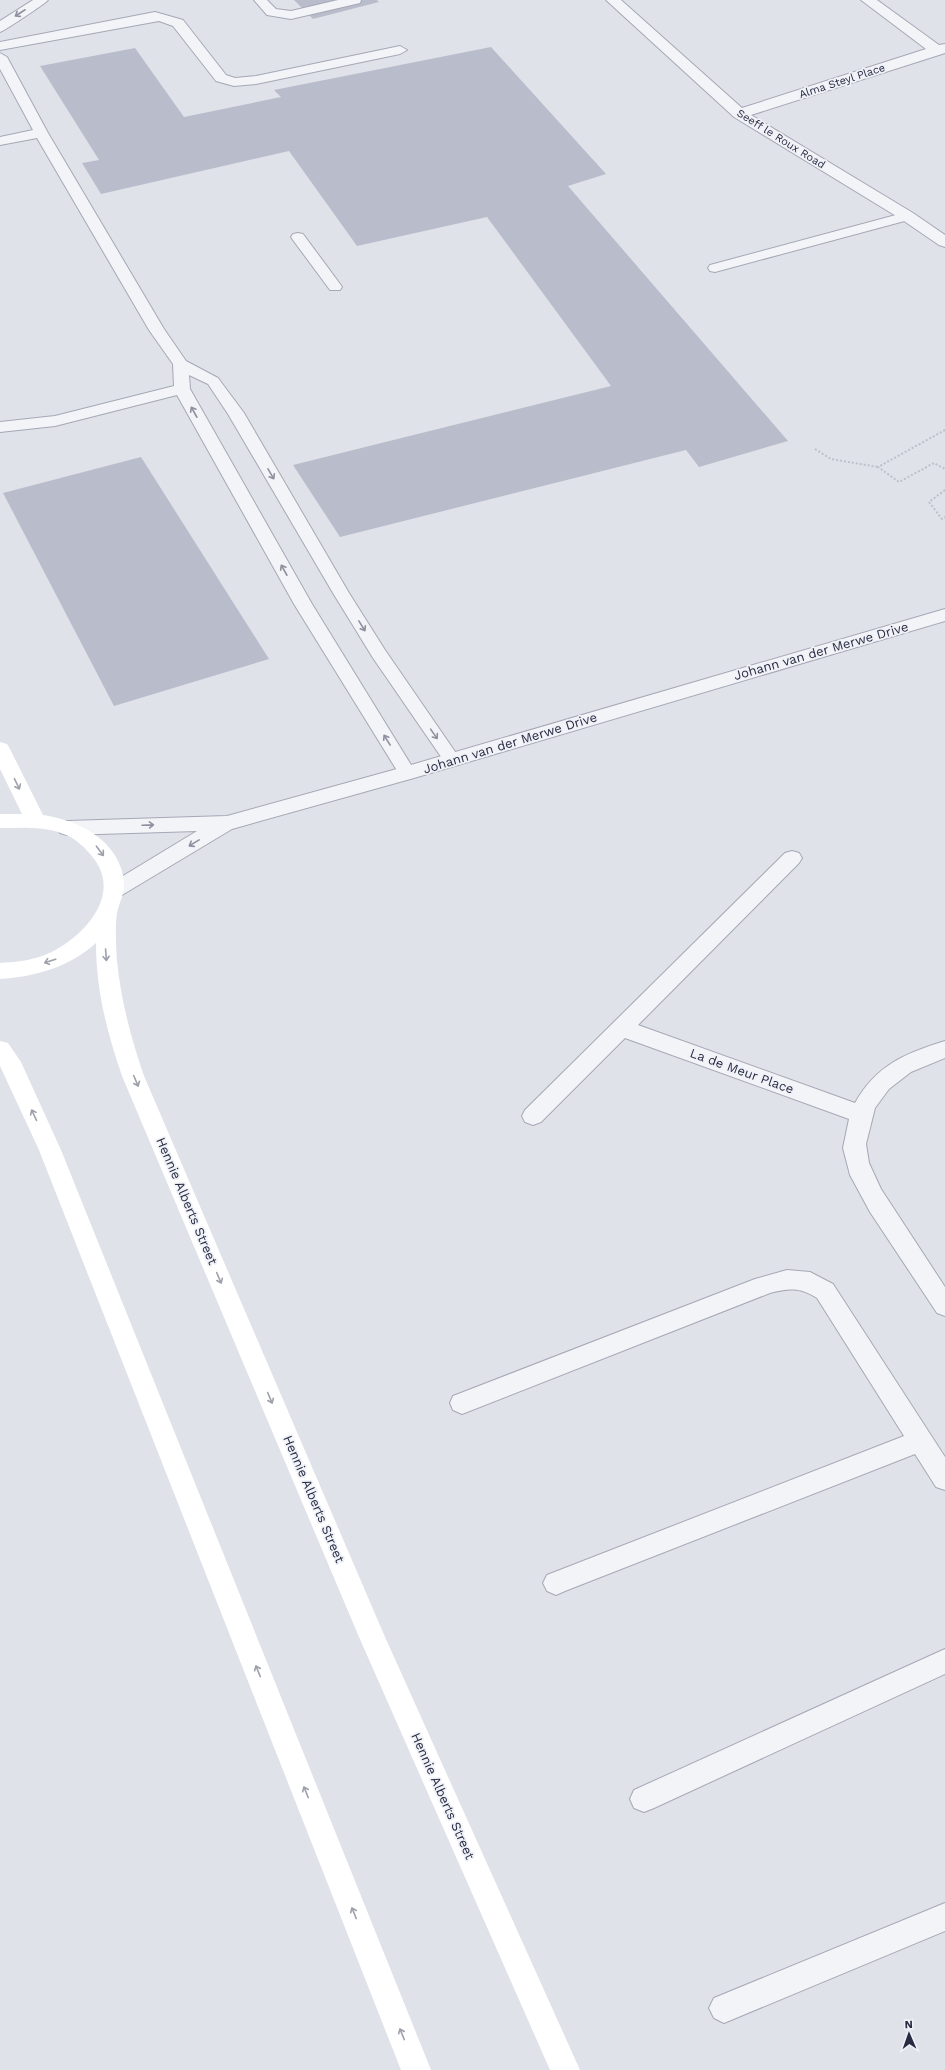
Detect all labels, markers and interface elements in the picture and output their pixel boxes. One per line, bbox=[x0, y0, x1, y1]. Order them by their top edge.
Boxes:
one-way arrow bbox=[14, 9, 26, 17]
street label: Alma Steyl Place bbox=[797, 61, 887, 101]
street label: Seeff le Roux Road bbox=[734, 106, 828, 172]
one-way arrow bbox=[190, 406, 198, 418]
one-way arrow bbox=[268, 468, 276, 480]
one-way arrow bbox=[279, 564, 287, 576]
street label: Johann van der Merwe Drive bbox=[732, 619, 910, 683]
one-way arrow bbox=[358, 620, 366, 632]
street label: Johann van der Merwe Drive bbox=[421, 709, 599, 777]
one-way arrow bbox=[431, 728, 439, 740]
one-way arrow bbox=[382, 734, 390, 746]
one-way arrow bbox=[14, 778, 21, 790]
one-way arrow bbox=[141, 821, 154, 829]
one-way arrow bbox=[188, 839, 200, 847]
one-way arrow bbox=[96, 846, 104, 857]
one-way arrow bbox=[102, 948, 109, 961]
one-way arrow bbox=[44, 958, 57, 965]
street label: La de Meur Place bbox=[688, 1045, 796, 1097]
one-way arrow bbox=[132, 1075, 140, 1087]
one-way arrow bbox=[30, 1109, 37, 1121]
street label: Hennie Alberts Street bbox=[153, 1135, 221, 1267]
one-way arrow bbox=[216, 1272, 224, 1284]
one-way arrow bbox=[267, 1391, 275, 1403]
street label: Hennie Alberts Street bbox=[280, 1433, 348, 1565]
one-way arrow bbox=[253, 1666, 261, 1678]
street label: Hennie Alberts Street bbox=[408, 1730, 478, 1862]
one-way arrow bbox=[301, 1787, 309, 1799]
one-way arrow bbox=[349, 1907, 357, 1919]
north arrow bbox=[889, 2014, 929, 2054]
text: N bbox=[904, 2018, 913, 2031]
one-way arrow bbox=[397, 2028, 405, 2040]

